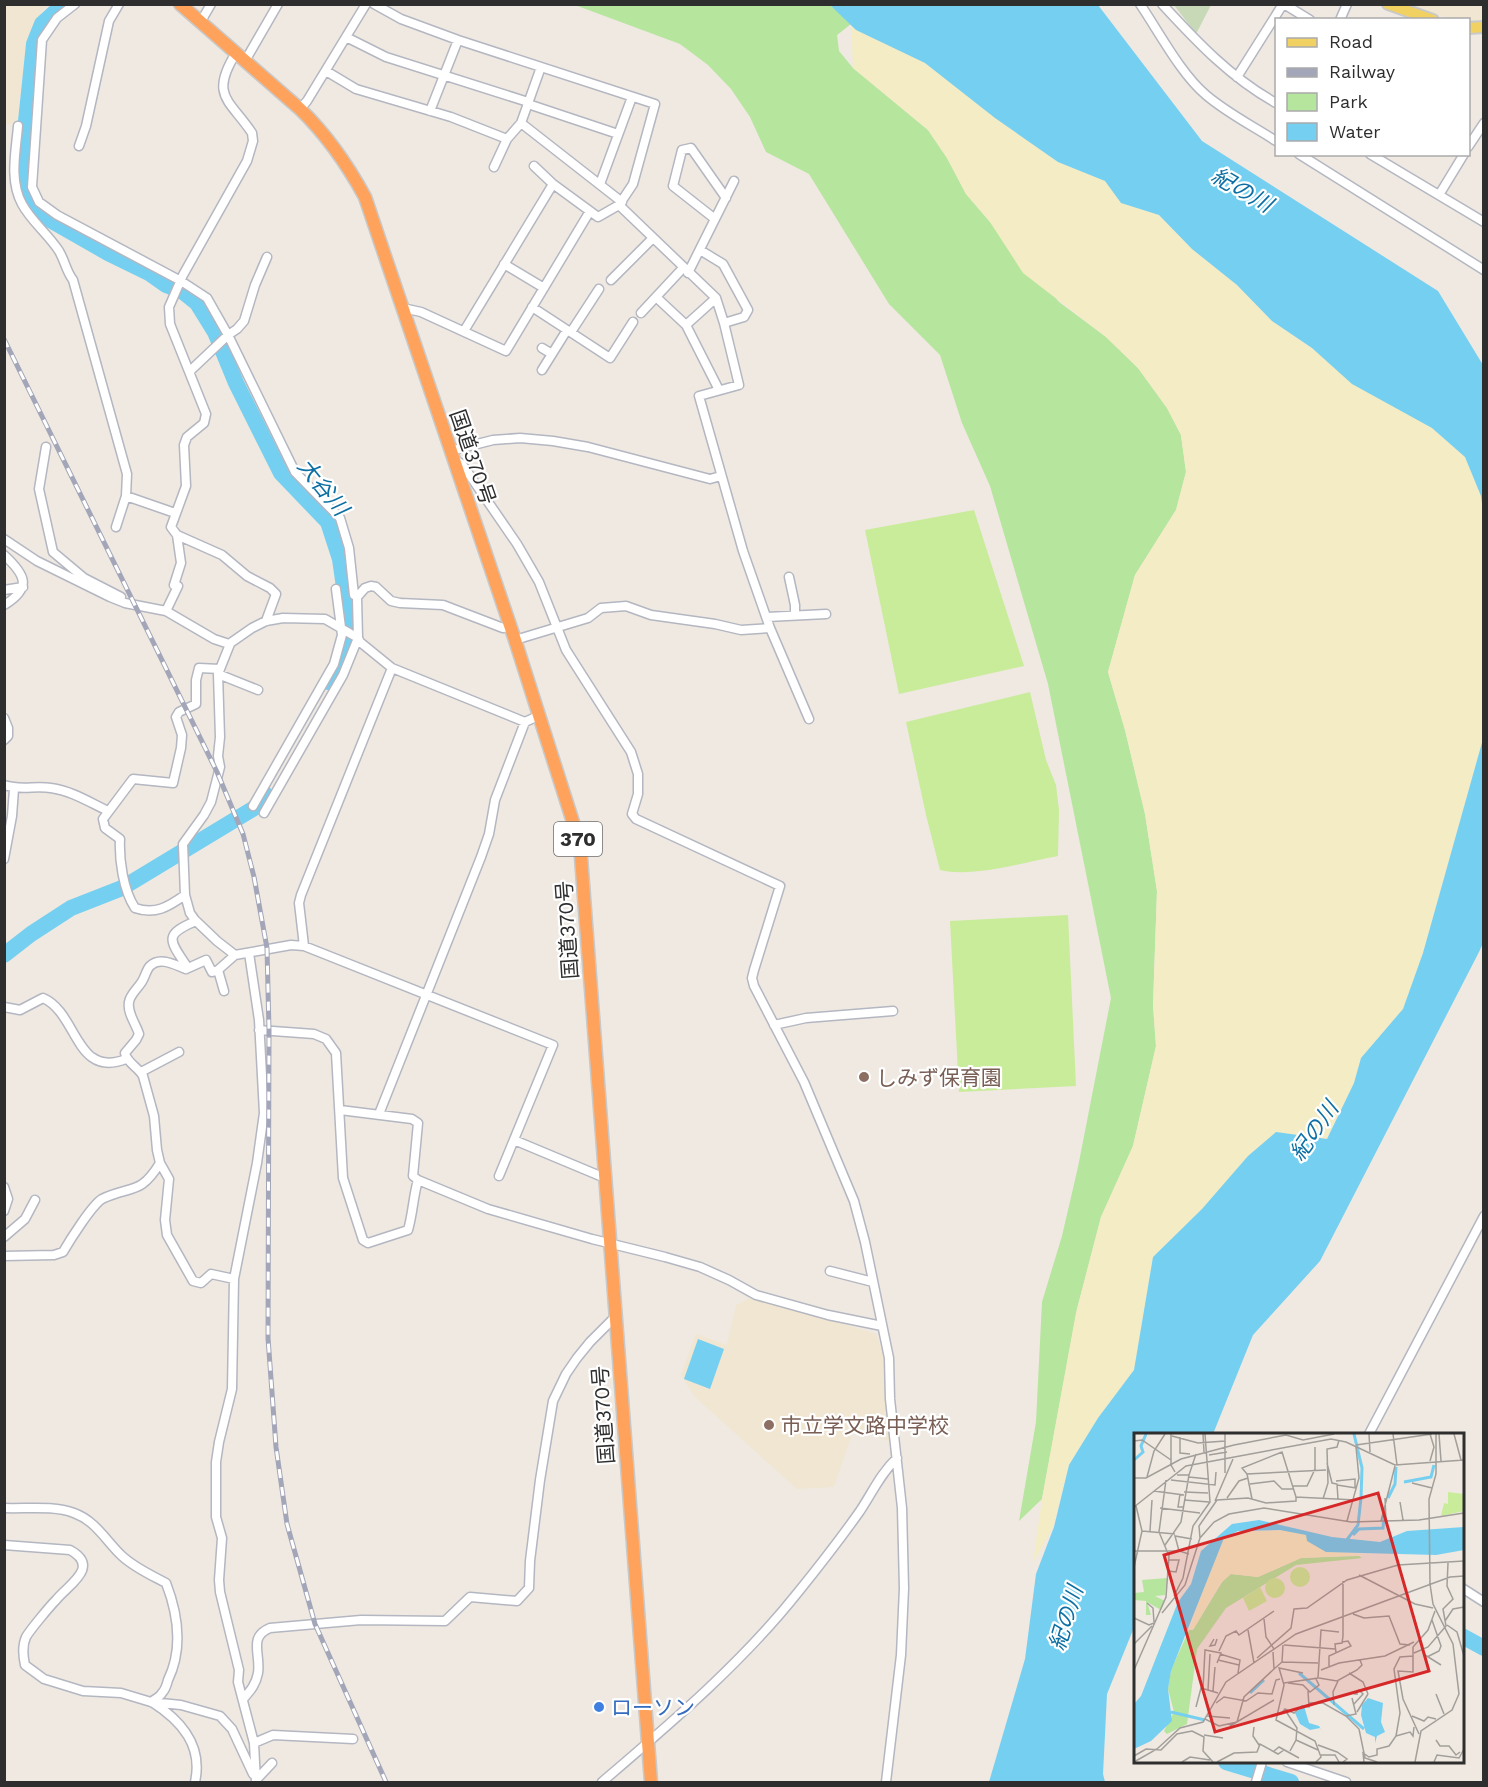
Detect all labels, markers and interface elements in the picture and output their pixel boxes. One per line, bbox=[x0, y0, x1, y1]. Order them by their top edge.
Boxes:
legend bbox=[1275, 18, 1470, 156]
text: Road bbox=[1329, 31, 1373, 52]
text: Railway bbox=[1329, 61, 1396, 82]
text: Park bbox=[1329, 91, 1368, 112]
text: Water bbox=[1329, 121, 1381, 142]
water label: 紀の川 bbox=[1207, 163, 1279, 218]
street label: 国道370号 bbox=[445, 406, 501, 508]
water label: 大谷川 bbox=[293, 453, 355, 522]
road number: 370 bbox=[554, 822, 602, 856]
street label: 国道370号 bbox=[551, 880, 583, 980]
place label: しみず保育園 bbox=[876, 1065, 1002, 1090]
marker: しみず保育園 bbox=[857, 1070, 871, 1084]
water label: 紀の川 bbox=[1285, 1095, 1344, 1165]
street label: 国道370号 bbox=[587, 1365, 619, 1465]
place label: 市立学文路中学校 bbox=[781, 1413, 949, 1438]
marker: 市立学文路中学校 bbox=[762, 1418, 776, 1432]
inset map bbox=[1134, 1433, 1464, 1763]
water label: 紀の川 bbox=[1044, 1581, 1088, 1653]
place label: ローソン bbox=[611, 1695, 695, 1720]
marker: ローソン bbox=[592, 1700, 606, 1714]

